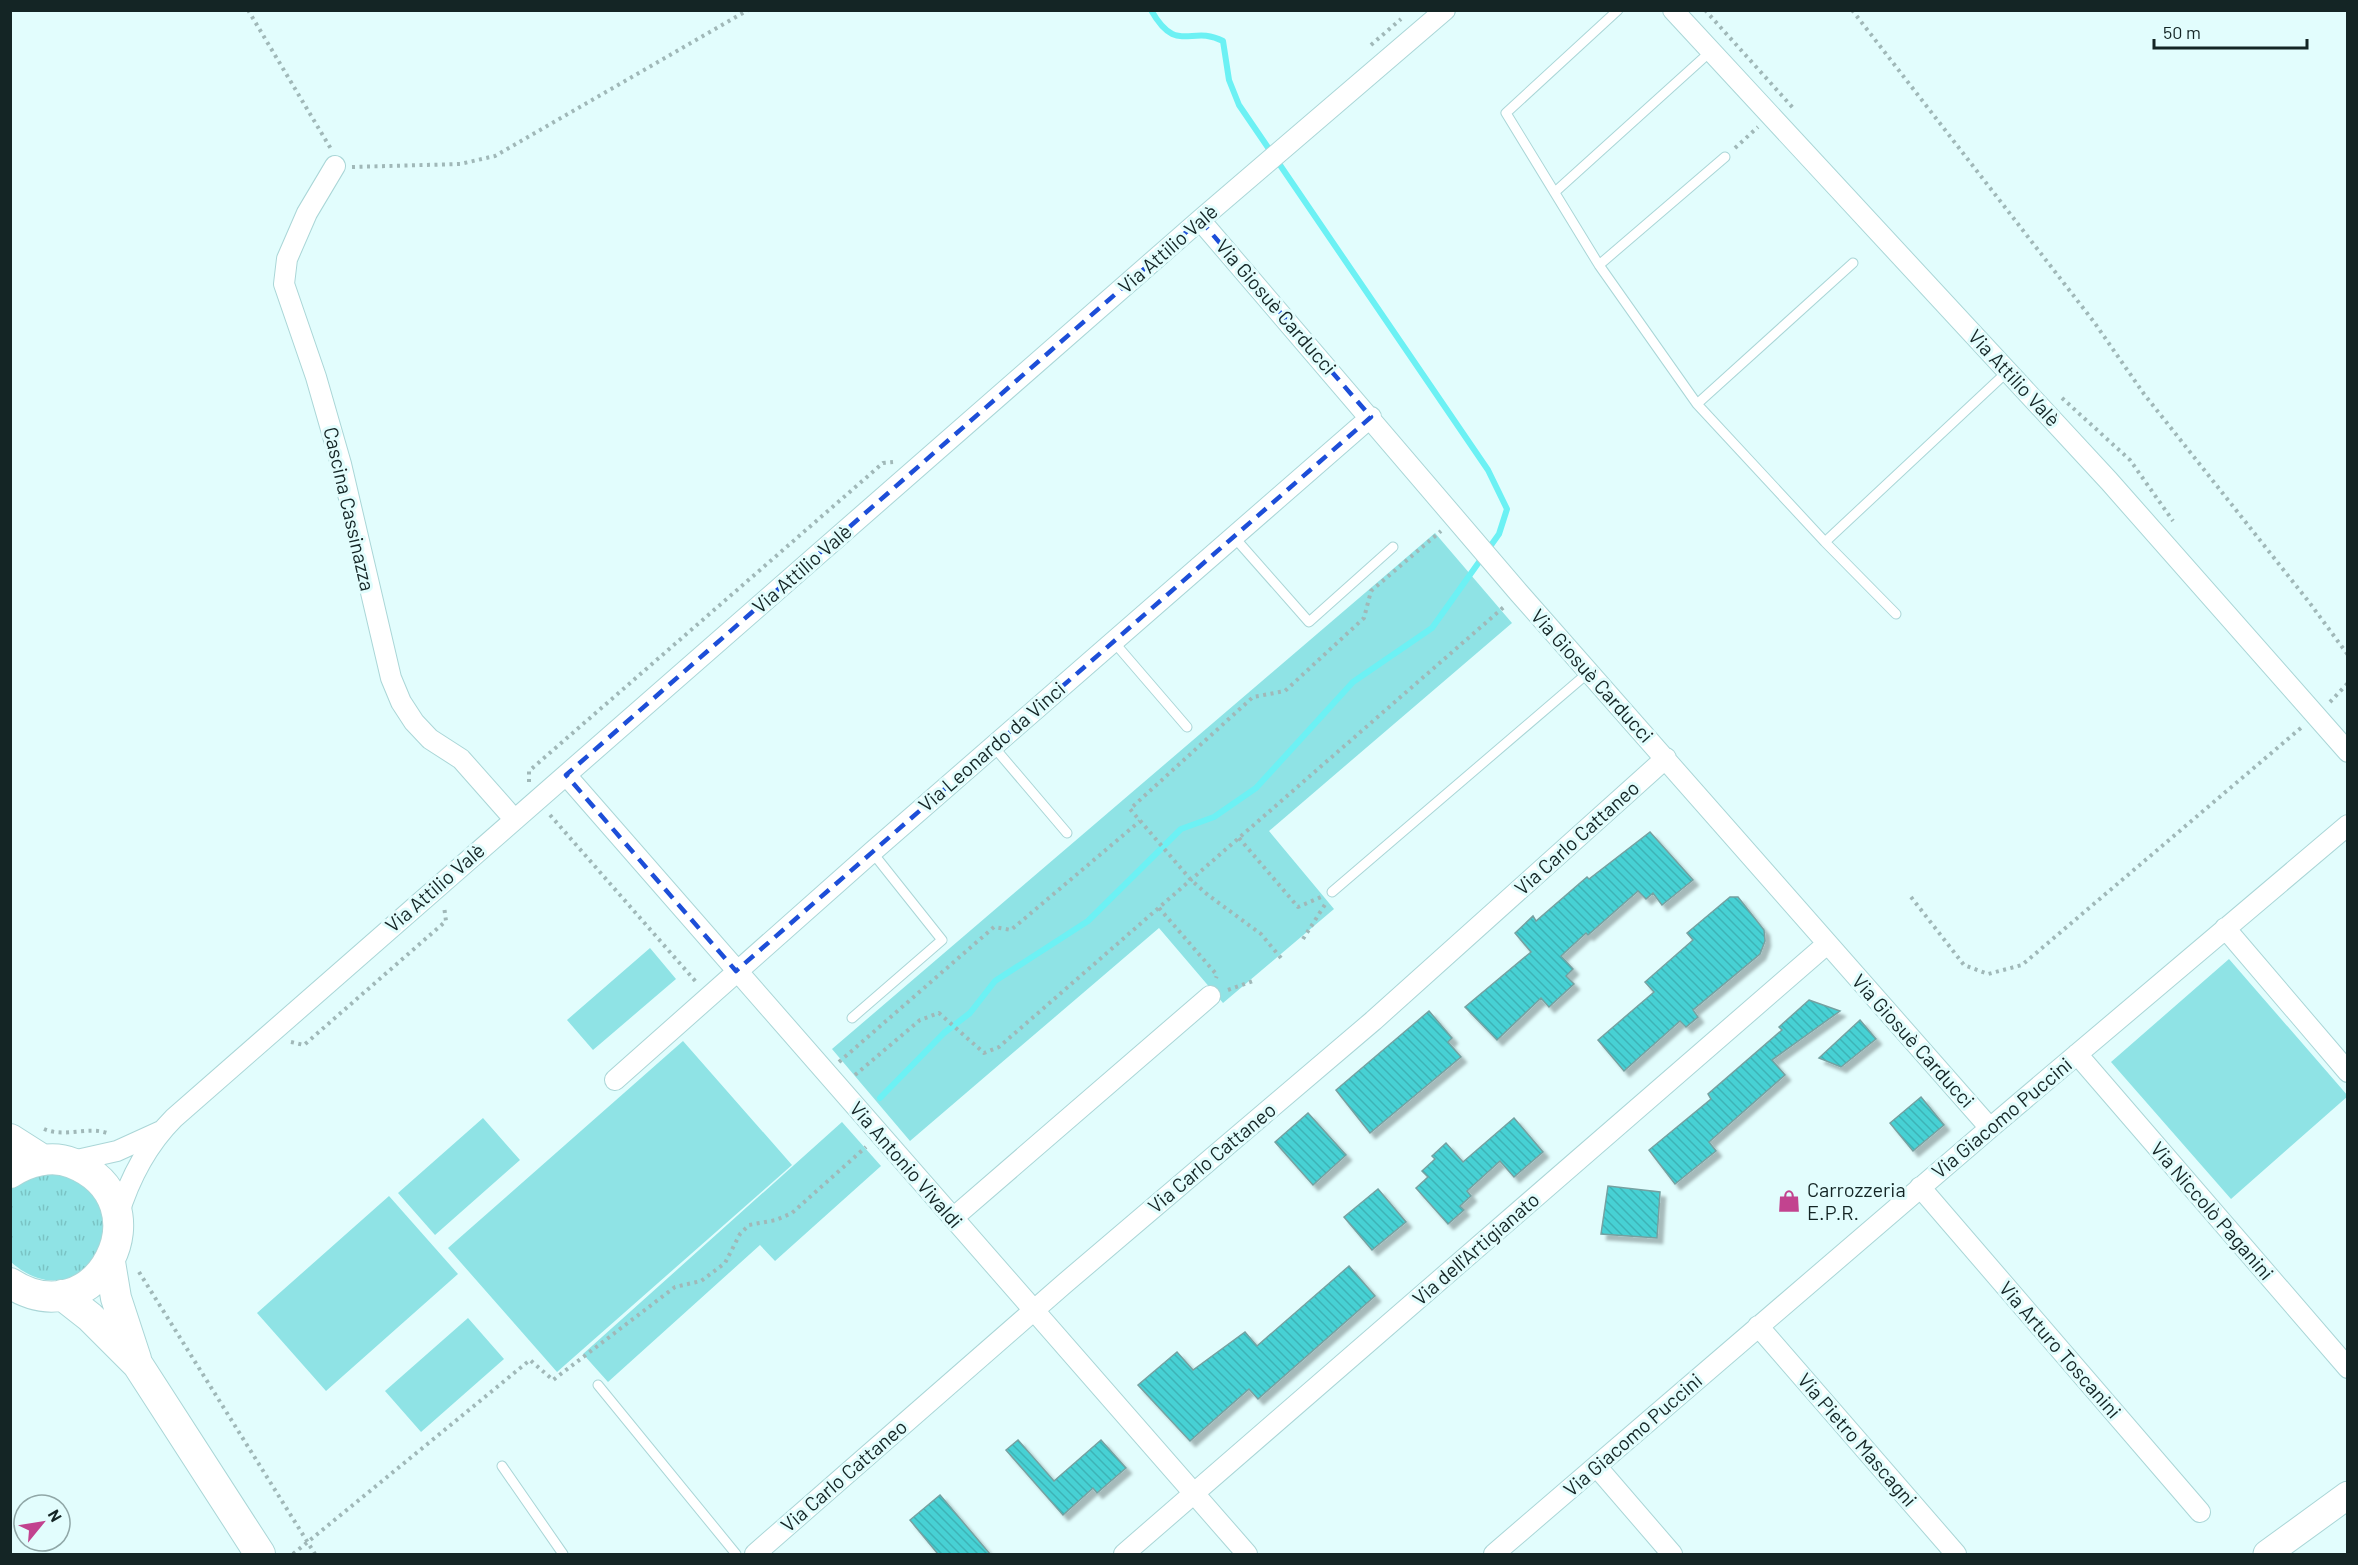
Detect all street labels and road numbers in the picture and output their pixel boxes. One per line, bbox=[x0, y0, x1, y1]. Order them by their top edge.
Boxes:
street label: Via Attilio Valè bbox=[1113, 199, 1222, 298]
street label: Via Giosuè Carducci bbox=[1212, 234, 1342, 379]
street label: Via Attilio Valè bbox=[1964, 324, 2066, 431]
street label: Cascina Cassinazza bbox=[319, 424, 381, 593]
street label: Via Attilio Valè bbox=[747, 519, 856, 618]
street label: Via Giosuè Carducci bbox=[1527, 604, 1659, 747]
street label: Via Leonardo da Vinci bbox=[913, 676, 1069, 816]
street label: Via Carlo Cattaneo bbox=[1509, 775, 1644, 899]
street label: Via Attilio Valè bbox=[380, 838, 489, 937]
street label: Via Giosuè Carducci bbox=[1848, 969, 1980, 1112]
street label: Via Giacomo Puccini bbox=[1926, 1052, 2076, 1183]
street label: Via Antonio Vivaldi bbox=[845, 1096, 968, 1232]
street label: Via Carlo Cattaneo bbox=[1143, 1097, 1280, 1218]
street label: Via Niccolò Paganini bbox=[2146, 1136, 2279, 1284]
street label: Via dell'Artigianato bbox=[1407, 1187, 1544, 1310]
street label: Via Arturo Toscanini bbox=[1995, 1276, 2127, 1423]
street label: Via Giacomo Puccini bbox=[1558, 1368, 1706, 1501]
street label: Via Pietro Mascagni bbox=[1793, 1368, 1922, 1511]
street label: Via Carlo Cattaneo bbox=[775, 1414, 911, 1537]

